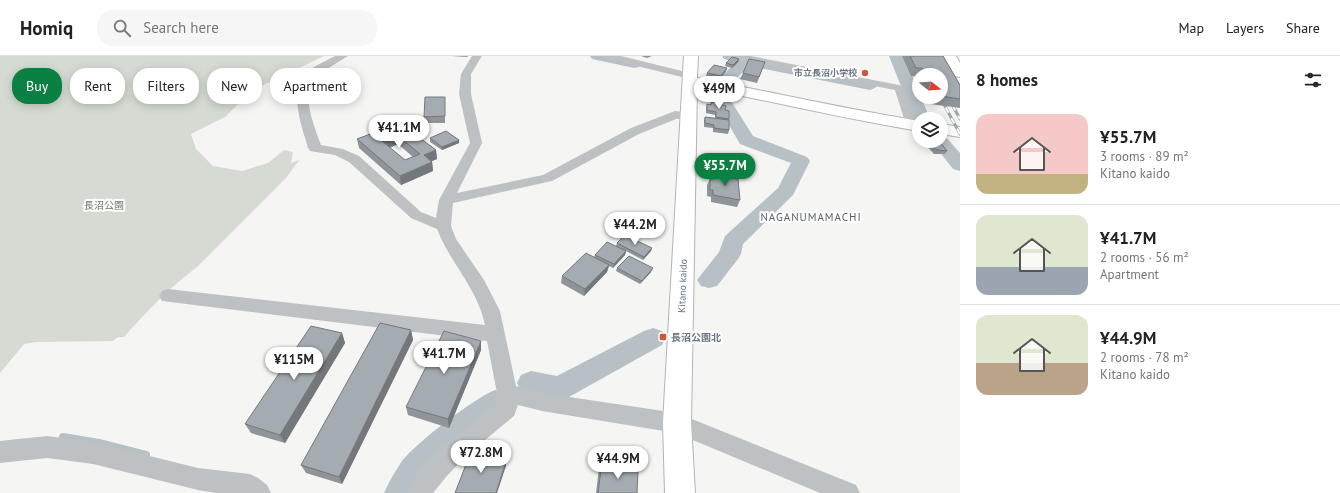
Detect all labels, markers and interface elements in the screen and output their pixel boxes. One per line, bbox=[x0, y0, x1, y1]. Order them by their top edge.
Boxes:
search box bbox=[97, 10, 377, 46]
text: Homiq bbox=[20, 16, 73, 40]
icon: search bbox=[111, 17, 133, 39]
text: Search here bbox=[143, 18, 219, 37]
text: Map bbox=[1178, 19, 1204, 37]
text: Layers bbox=[1226, 19, 1264, 37]
text: Share bbox=[1286, 19, 1320, 37]
place label: 市立長沼小学校 bbox=[794, 67, 858, 78]
chip: Buy bbox=[12, 68, 62, 104]
chip: Rent bbox=[70, 68, 125, 104]
chip: Filters bbox=[133, 68, 199, 104]
chip: New bbox=[207, 68, 262, 104]
chip: Apartment bbox=[270, 68, 361, 104]
marker: 市立長沼小学校 bbox=[860, 68, 870, 78]
north arrow bbox=[912, 68, 948, 104]
map controls bbox=[912, 68, 948, 148]
text: 8 homes bbox=[976, 69, 1038, 91]
icon: filters bbox=[1302, 69, 1324, 91]
pin: ¥49M bbox=[695, 76, 743, 110]
text: ¥49M bbox=[703, 80, 735, 97]
button: layers bbox=[912, 112, 948, 148]
pin: ¥41.1M bbox=[366, 115, 432, 149]
text: ¥41.1M bbox=[377, 119, 421, 136]
text: ¥55.7M bbox=[1100, 126, 1156, 148]
icon: home bbox=[1008, 130, 1056, 178]
text: 3 rooms · 89 m² bbox=[1100, 148, 1189, 165]
pin: ¥55.7M bbox=[692, 153, 758, 187]
text: ¥55.7M bbox=[703, 157, 747, 174]
text: Kitano kaido bbox=[1100, 165, 1170, 182]
park label: 長沼公園 bbox=[84, 199, 124, 212]
district label: NAGANUMAMACHI bbox=[760, 210, 862, 224]
pin: ¥44.2M bbox=[602, 212, 668, 246]
text: ¥44.2M bbox=[613, 216, 657, 233]
text: ¥41.7M bbox=[1100, 227, 1156, 249]
icon: home bbox=[1008, 231, 1056, 279]
text: 2 rooms · 56 m² bbox=[1100, 249, 1189, 266]
street label: Kitano kaido bbox=[675, 259, 690, 313]
text: Apartment bbox=[1100, 266, 1159, 283]
text: ¥44.9M bbox=[1100, 327, 1156, 349]
place label: 長沼公園北 bbox=[671, 331, 721, 344]
icon: home bbox=[1008, 331, 1056, 379]
marker: 長沼公園北 bbox=[658, 332, 668, 342]
pin: ¥41.7M bbox=[411, 341, 477, 375]
text: ¥41.7M bbox=[422, 345, 466, 362]
pin: ¥115M bbox=[266, 347, 322, 381]
text: 2 rooms · 78 m² bbox=[1100, 349, 1189, 366]
text: ¥115M bbox=[274, 351, 314, 368]
text: Kitano kaido bbox=[1100, 366, 1170, 383]
pin: ¥72.8M bbox=[448, 440, 514, 474]
text: ¥72.8M bbox=[459, 444, 503, 461]
pin: ¥44.9M bbox=[585, 446, 651, 480]
text: ¥44.9M bbox=[596, 450, 640, 467]

